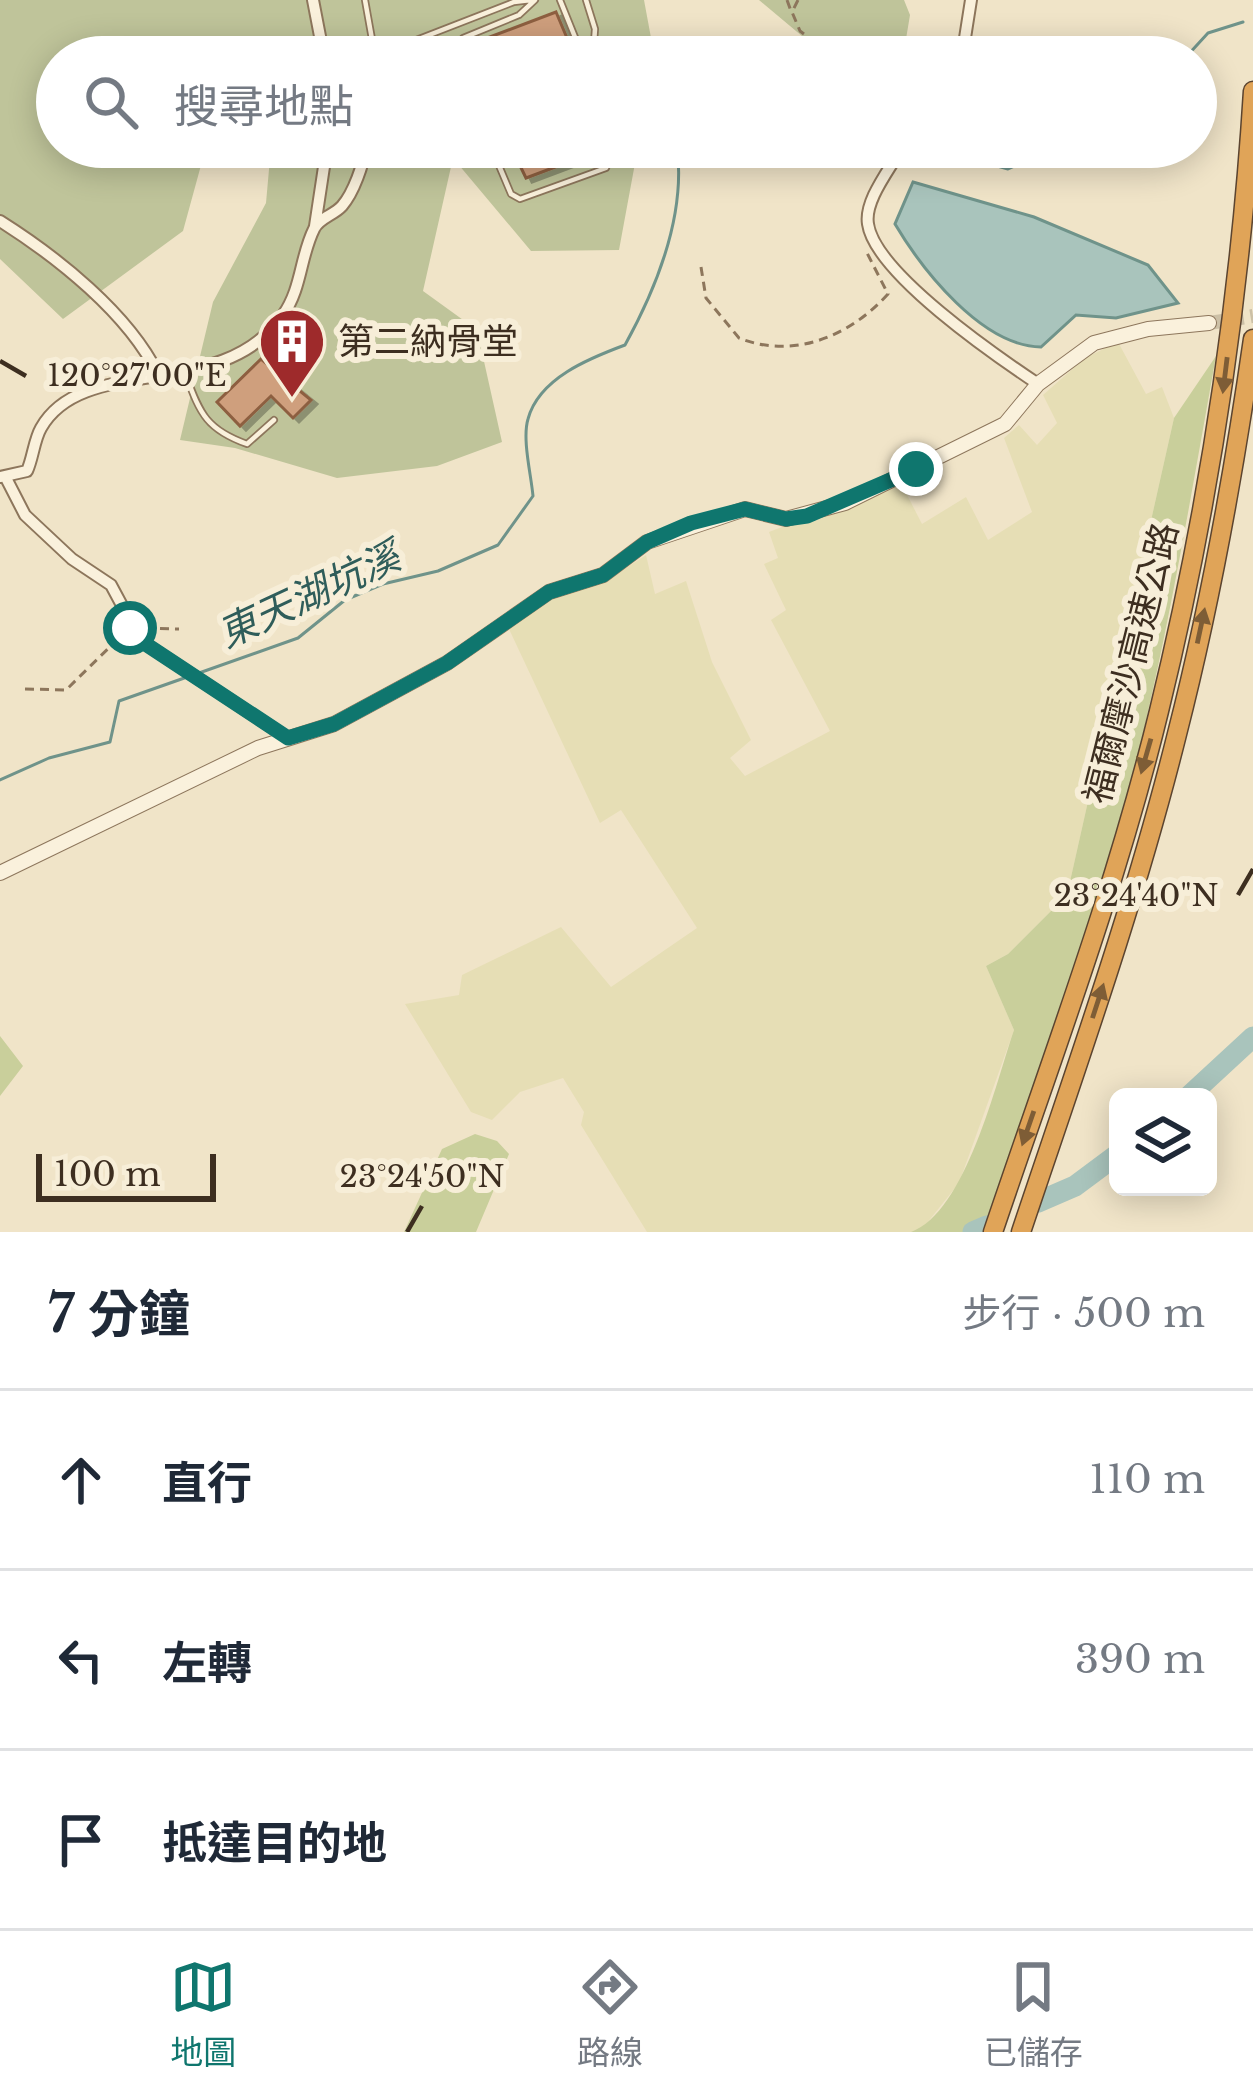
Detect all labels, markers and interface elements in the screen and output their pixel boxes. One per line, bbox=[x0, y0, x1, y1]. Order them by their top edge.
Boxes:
search box bbox=[36, 36, 1217, 168]
icon: search bbox=[78, 69, 144, 135]
text: 搜尋地點 bbox=[174, 78, 354, 134]
building icon: 第二納骨堂 bbox=[257, 306, 327, 400]
place label: 第二納骨堂 bbox=[338, 319, 518, 364]
text: 120°27'00"E bbox=[47, 357, 227, 394]
one-way arrow bbox=[1216, 357, 1235, 394]
route end bbox=[889, 442, 943, 496]
street label: 福爾摩沙高速公路 bbox=[1074, 518, 1188, 808]
water label: 東天湖坑溪 bbox=[210, 529, 412, 658]
route start bbox=[103, 601, 157, 655]
one-way arrow bbox=[1193, 606, 1212, 644]
one-way arrow bbox=[1136, 739, 1154, 775]
text: 23°24'40"N bbox=[1053, 877, 1219, 914]
one-way arrow bbox=[1090, 983, 1108, 1019]
map controls bbox=[1109, 1088, 1217, 1196]
button: layers bbox=[1109, 1088, 1217, 1196]
one-way arrow bbox=[1018, 1110, 1036, 1146]
scale bar bbox=[36, 1148, 216, 1201]
text: 100 m bbox=[54, 1154, 161, 1195]
text: 23°24'50"N bbox=[339, 1158, 505, 1195]
text: 7 分鐘 bbox=[48, 1283, 190, 1346]
text: 步行 · 500 m bbox=[963, 1289, 1205, 1338]
icon: ahead bbox=[48, 1447, 114, 1513]
text: 直行 bbox=[162, 1455, 252, 1511]
text: 110 m bbox=[1089, 1455, 1205, 1504]
icon: left bbox=[48, 1627, 114, 1693]
text: 左轉 bbox=[162, 1635, 252, 1691]
text: 390 m bbox=[1075, 1635, 1205, 1684]
icon: arrive bbox=[48, 1807, 114, 1873]
text: 抵達目的地 bbox=[162, 1815, 387, 1871]
tab: 地圖 bbox=[170, 1954, 236, 2074]
tab: 路線 bbox=[577, 1954, 643, 2074]
tab: 已儲存 bbox=[984, 1954, 1083, 2074]

